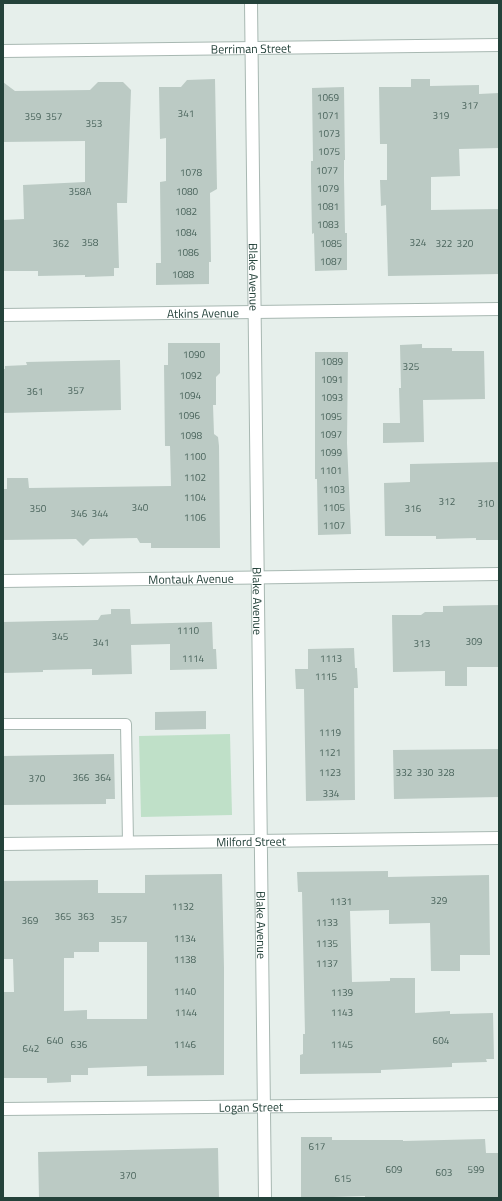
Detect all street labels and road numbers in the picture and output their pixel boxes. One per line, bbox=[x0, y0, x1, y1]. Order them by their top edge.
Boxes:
street label: Berriman Street bbox=[211, 38, 292, 58]
street label: Blake Avenue bbox=[244, 243, 264, 311]
street label: Atkins Avenue bbox=[167, 303, 239, 323]
street label: Blake Avenue bbox=[248, 567, 268, 635]
street label: Montauk Avenue bbox=[148, 568, 234, 588]
street label: Milford Street bbox=[216, 831, 287, 851]
street label: Blake Avenue bbox=[252, 891, 272, 959]
street label: Logan Street bbox=[219, 1097, 284, 1116]

